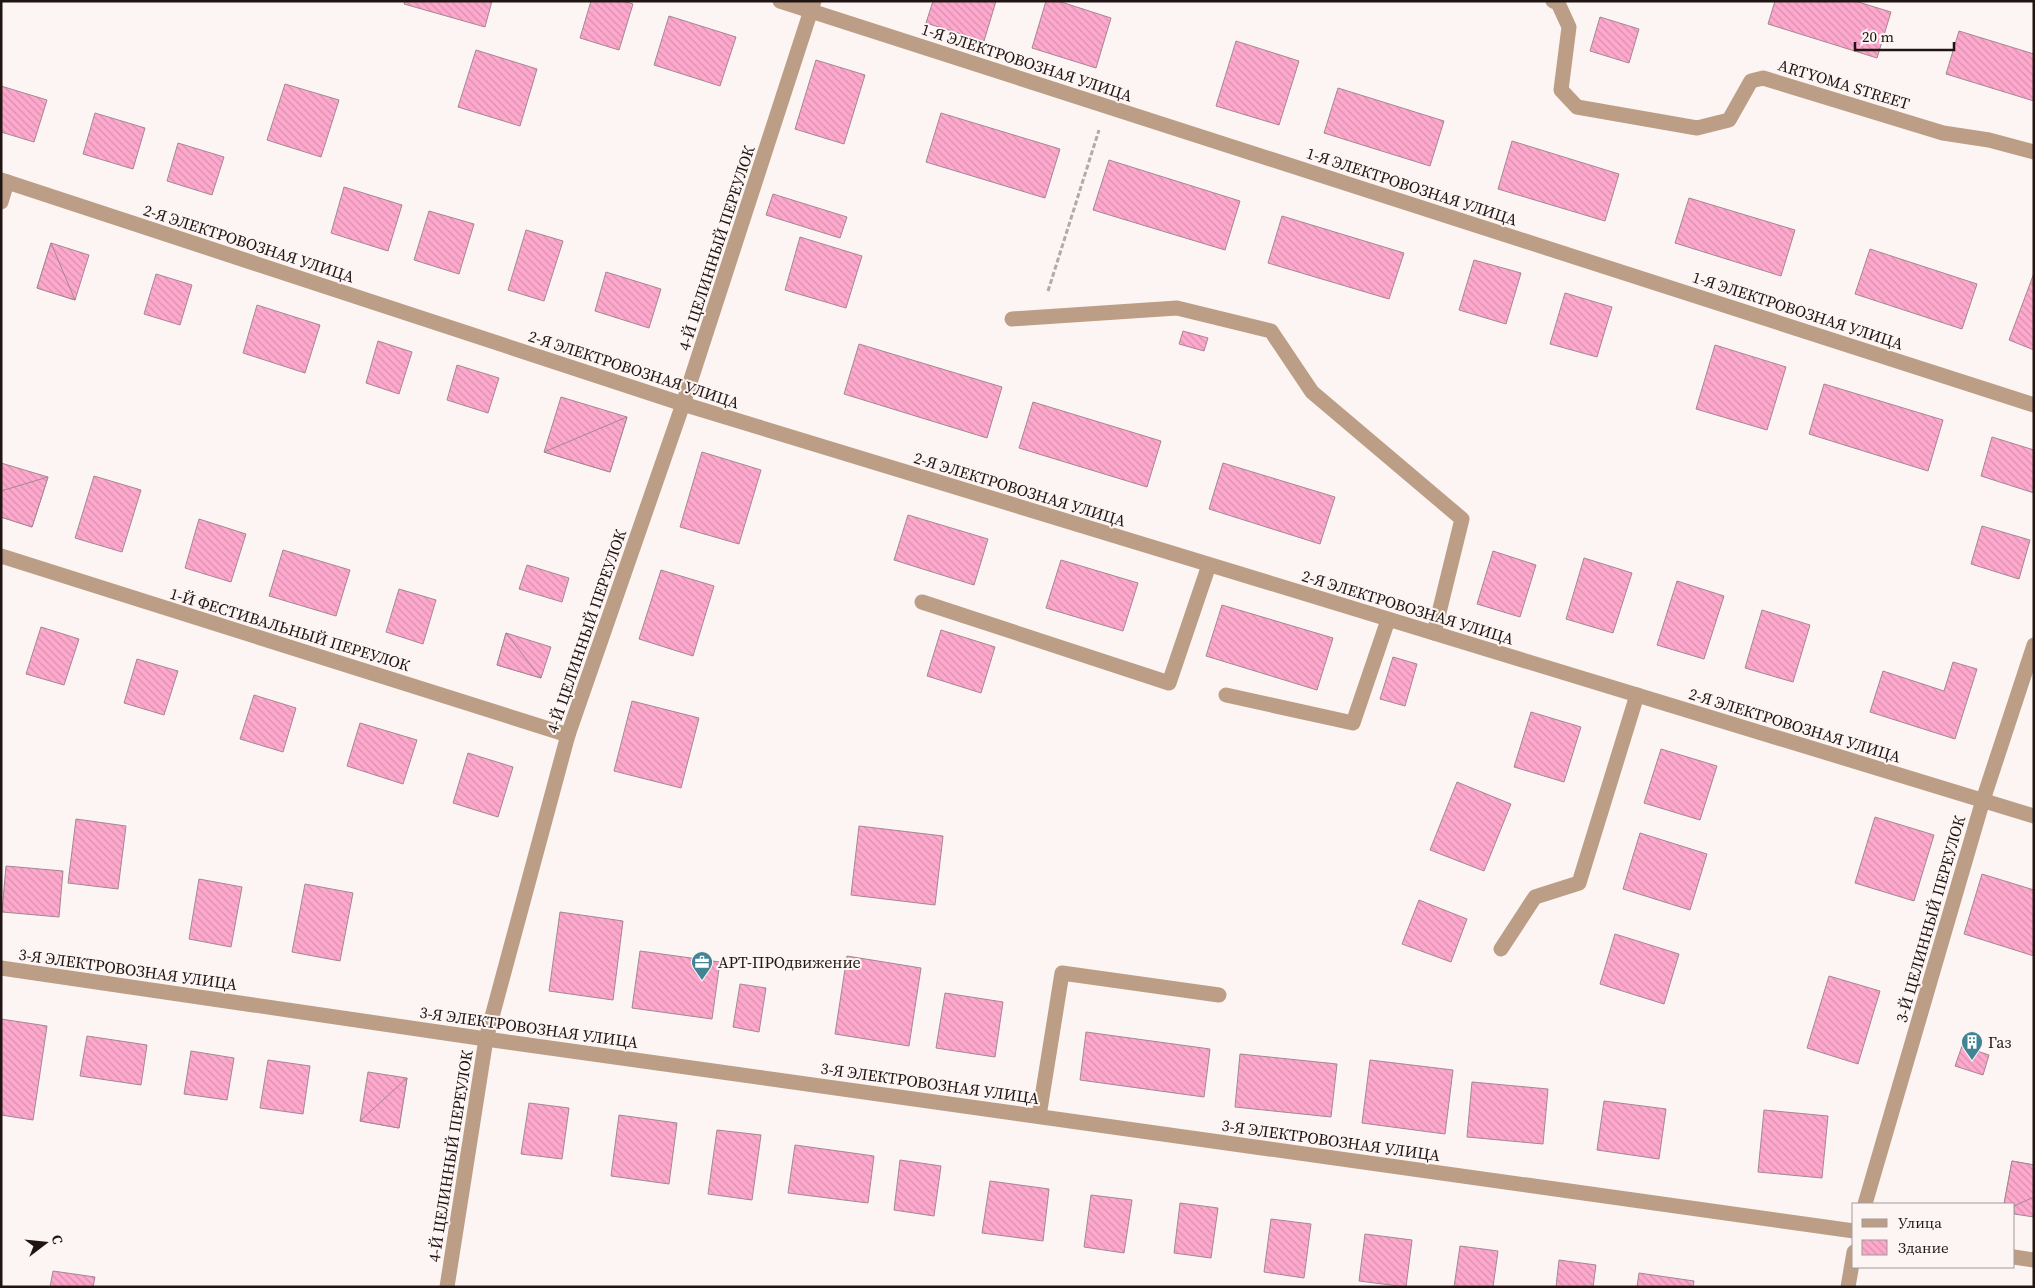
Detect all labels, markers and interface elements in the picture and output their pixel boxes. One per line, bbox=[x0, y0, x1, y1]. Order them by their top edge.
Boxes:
street label: 1-Я ЭЛЕКТРОВОЗНАЯ УЛИЦА bbox=[919, 17, 1136, 107]
scale bar bbox=[1855, 20, 1954, 52]
text: 20 m bbox=[1862, 26, 1894, 47]
street label: ARTYOMA STREET bbox=[1776, 54, 1913, 115]
street label: 1-Я ЭЛЕКТРОВОЗНАЯ УЛИЦА bbox=[1304, 141, 1521, 231]
street label: 4-Й ЦЕЛИННЫЙ ПЕРЕУЛОК bbox=[672, 142, 760, 353]
street label: 2-Я ЭЛЕКТРОВОЗНАЯ УЛИЦА bbox=[141, 198, 358, 288]
street label: 1-Я ЭЛЕКТРОВОЗНАЯ УЛИЦА bbox=[1690, 265, 1907, 355]
street label: 2-Я ЭЛЕКТРОВОЗНАЯ УЛИЦА bbox=[526, 324, 743, 414]
street label: 2-Я ЭЛЕКТРОВОЗНАЯ УЛИЦА bbox=[911, 446, 1129, 532]
street label: 4-Й ЦЕЛИННЫЙ ПЕРЕУЛОК bbox=[541, 526, 631, 736]
street label: 2-Я ЭЛЕКТРОВОЗНАЯ УЛИЦА bbox=[1299, 564, 1517, 650]
street label: 1-Й ФЕСТИВАЛЬНЫЙ ПЕРЕУЛОК bbox=[167, 582, 413, 676]
street label: 2-Я ЭЛЕКТРОВОЗНАЯ УЛИЦА bbox=[1686, 682, 1904, 768]
street label: 3-Й ЦЕЛИННЫЙ ПЕРЕУЛОК bbox=[1890, 813, 1970, 1025]
street label: 3-Я ЭЛЕКТРОВОЗНАЯ УЛИЦА bbox=[17, 943, 239, 995]
office icon: АРТ-ПРОдвижение bbox=[690, 950, 714, 981]
place label: АРТ-ПРОдвижение bbox=[718, 951, 861, 973]
street label: 3-Я ЭЛЕКТРОВОЗНАЯ УЛИЦА bbox=[418, 1001, 640, 1053]
building icon: Газ bbox=[1960, 1030, 1984, 1061]
place label: Газ bbox=[1988, 1031, 2011, 1053]
street label: 4-Й ЦЕЛИННЫЙ ПЕРЕУЛОК bbox=[422, 1048, 478, 1263]
street label: 3-Я ЭЛЕКТРОВОЗНАЯ УЛИЦА bbox=[819, 1057, 1041, 1109]
street label: 3-Я ЭЛЕКТРОВОЗНАЯ УЛИЦА bbox=[1220, 1114, 1442, 1166]
legend bbox=[1852, 1203, 2015, 1268]
text: Улица bbox=[1898, 1212, 1942, 1233]
north arrow bbox=[20, 1218, 70, 1268]
text: С bbox=[47, 1232, 68, 1247]
text: Здание bbox=[1898, 1237, 1949, 1258]

